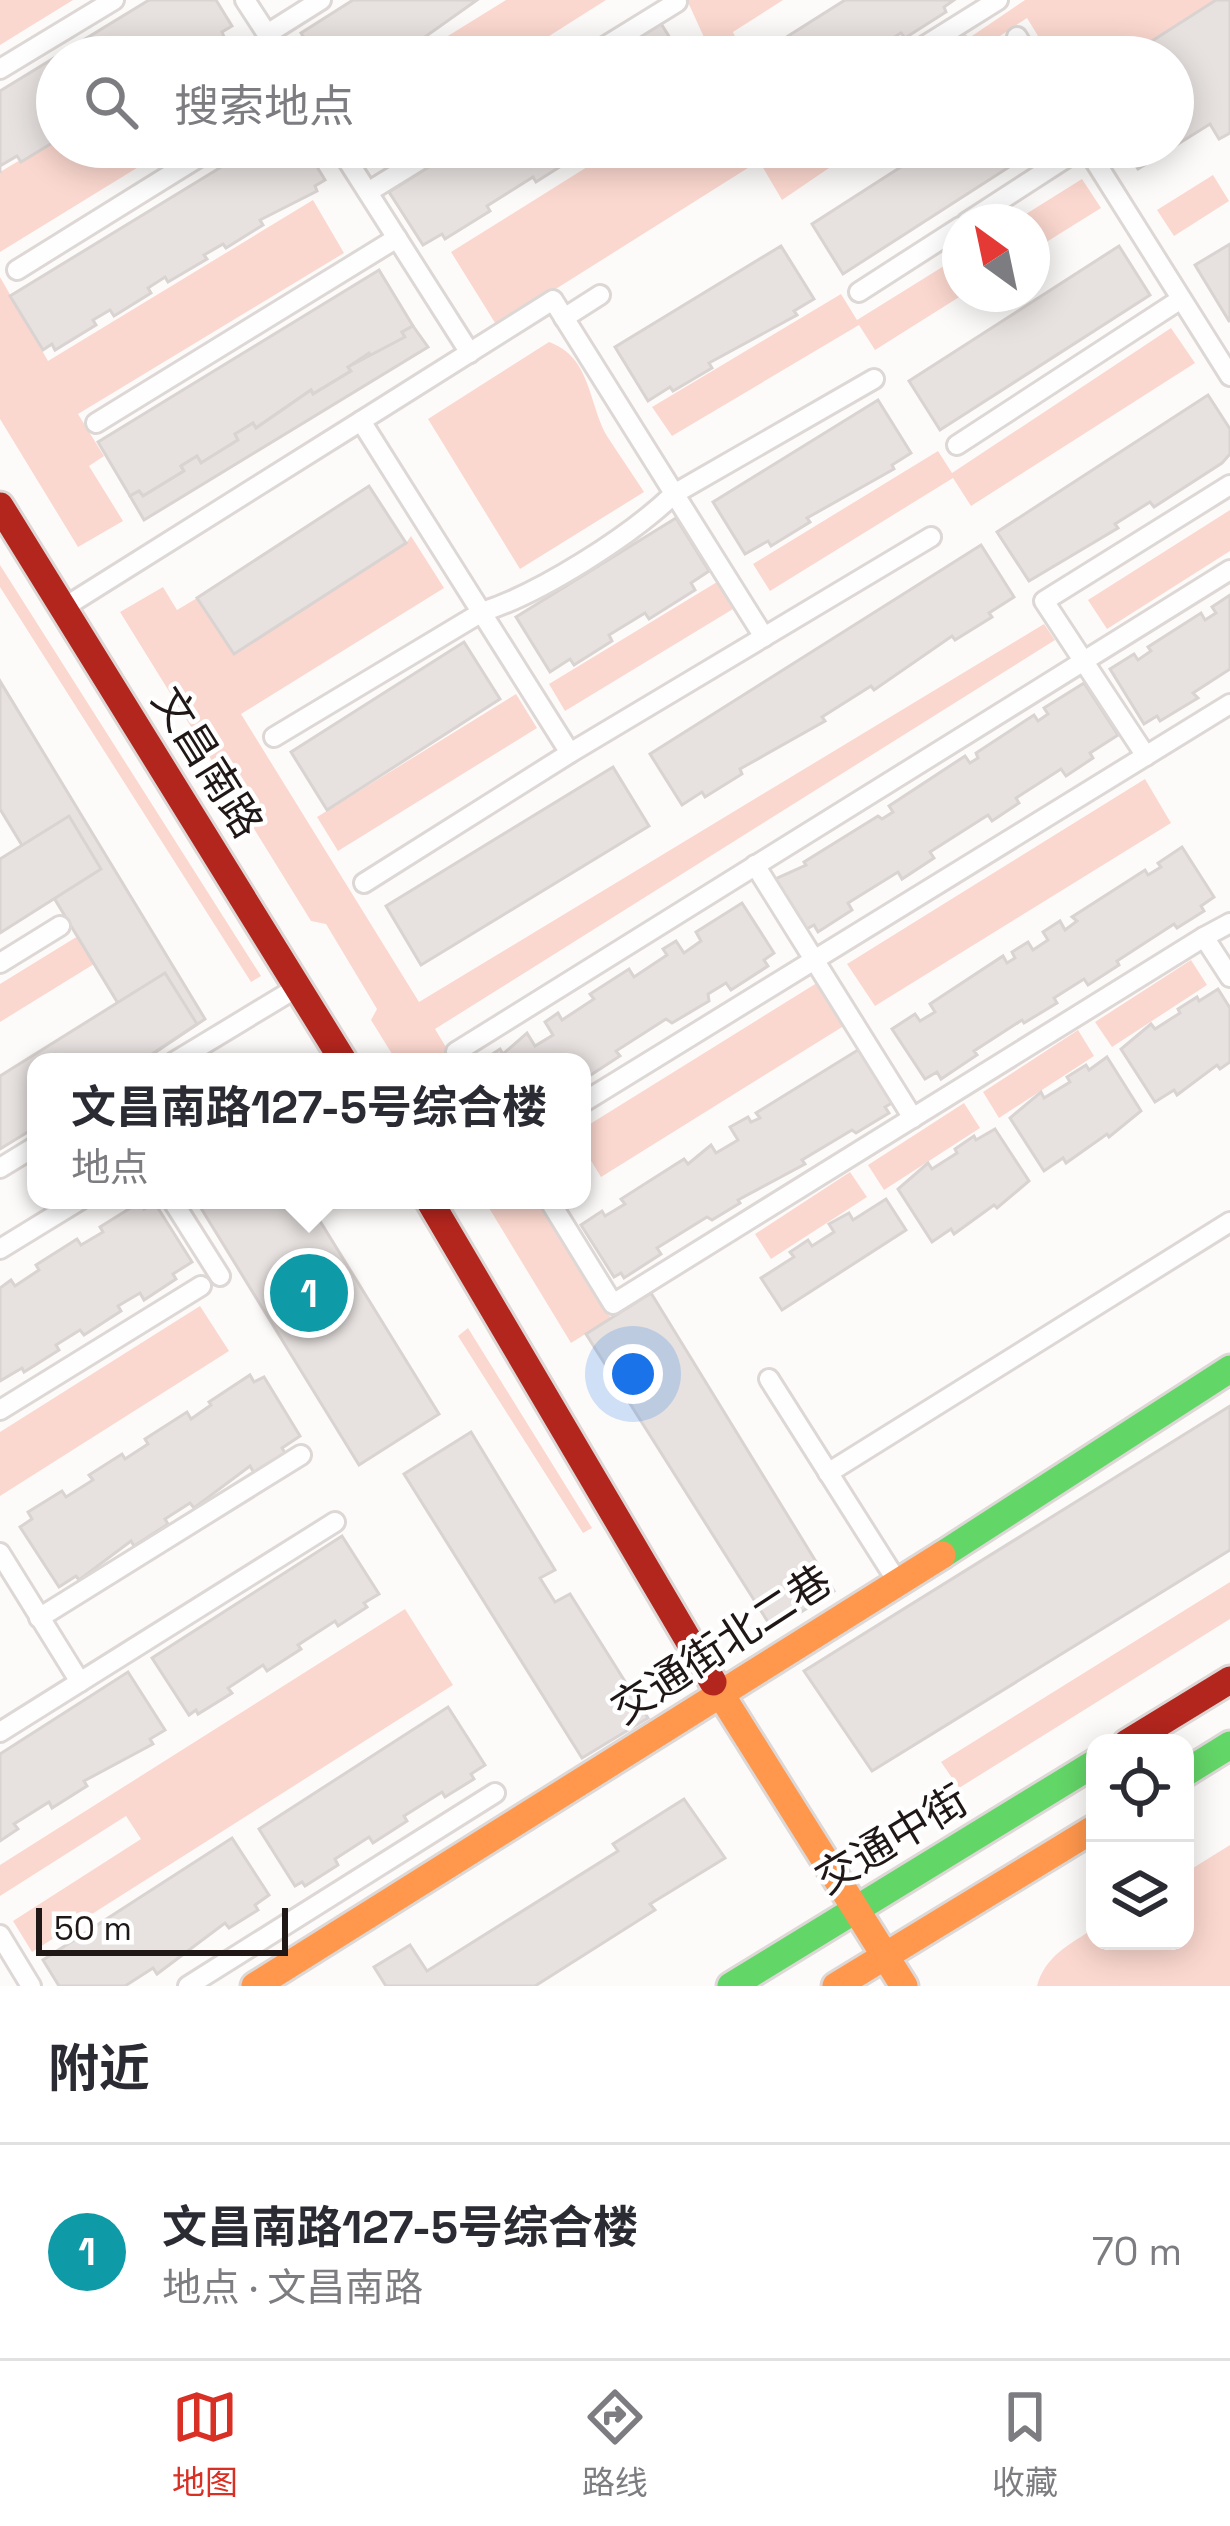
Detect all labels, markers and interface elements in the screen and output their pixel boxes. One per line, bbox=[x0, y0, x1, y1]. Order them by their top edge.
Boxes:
search box bbox=[36, 36, 1194, 168]
icon: search bbox=[78, 69, 144, 135]
text: 搜索地点 bbox=[174, 78, 354, 135]
north arrow bbox=[942, 204, 1050, 312]
street label: 文昌南路 bbox=[141, 677, 275, 848]
popup bbox=[27, 1053, 591, 1209]
text: 文昌南路127-5号综合楼 bbox=[71, 1079, 547, 1136]
text: 地点 bbox=[71, 1143, 149, 1192]
pin: 1 bbox=[270, 1248, 348, 1338]
your location bbox=[603, 1344, 663, 1404]
street label: 交通街北二巷 bbox=[601, 1554, 841, 1735]
map controls bbox=[1086, 1734, 1194, 1950]
button: locate bbox=[1086, 1734, 1194, 1842]
street label: 交通中街 bbox=[806, 1773, 977, 1905]
button: layers bbox=[1086, 1842, 1194, 1950]
scale bar bbox=[36, 1902, 288, 1955]
text: 50 m bbox=[54, 1908, 132, 1950]
text: 附近 bbox=[48, 2036, 150, 2101]
text: 文昌南路127-5号综合楼 bbox=[162, 2199, 638, 2256]
text: 1 bbox=[78, 2227, 96, 2276]
text: 70 m bbox=[1092, 2227, 1182, 2276]
text: 地点 · 文昌南路 bbox=[162, 2263, 423, 2312]
tab: 地图 bbox=[172, 2384, 238, 2504]
tab: 路线 bbox=[582, 2384, 648, 2504]
tab: 收藏 bbox=[992, 2384, 1058, 2504]

